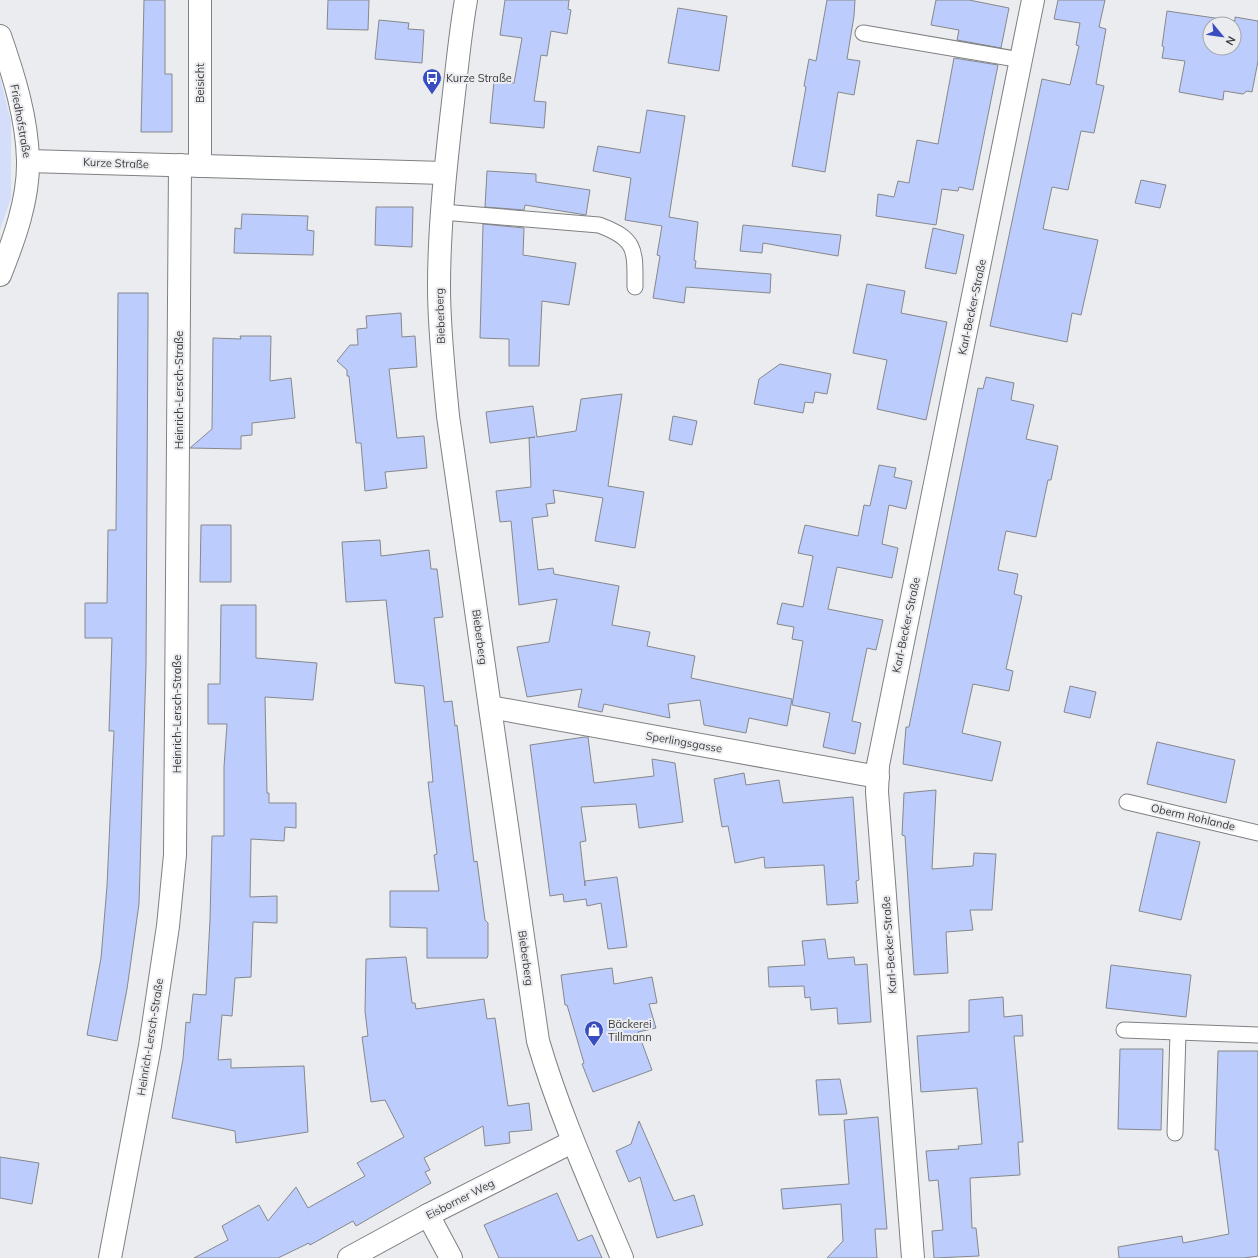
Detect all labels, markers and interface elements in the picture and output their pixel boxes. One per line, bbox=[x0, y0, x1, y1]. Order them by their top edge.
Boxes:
north arrow bbox=[1202, 16, 1242, 56]
text: N bbox=[1223, 34, 1239, 48]
street label: Beisicht bbox=[193, 63, 207, 103]
bus stop icon: Kurze Straße bbox=[421, 67, 443, 95]
place label: Kurze Straße bbox=[446, 71, 512, 85]
street label: Friedhofstraße bbox=[8, 83, 34, 159]
street label: Kurze Straße bbox=[83, 155, 149, 171]
street label: Karl-Becker-Straße bbox=[955, 258, 989, 356]
street label: Bieberberg bbox=[432, 288, 448, 344]
street label: Heinrich-Lersch-Straße bbox=[172, 331, 186, 449]
street label: Karl-Becker-Straße bbox=[889, 576, 923, 674]
street label: Bieberberg bbox=[469, 608, 491, 666]
street label: Heinrich-Lersch-Straße bbox=[170, 655, 184, 773]
street label: Sperlingsgasse bbox=[645, 728, 723, 756]
street label: Oberm Rohlande bbox=[1149, 800, 1237, 834]
street label: Karl-Becker-Straße bbox=[879, 896, 899, 994]
street label: Bieberberg bbox=[515, 929, 537, 987]
street label: Heinrich-Lersch-Straße bbox=[134, 977, 166, 1097]
place label: Bäckerei Tillmann bbox=[608, 1017, 652, 1044]
shop icon: Bäckerei Tillmann bbox=[583, 1019, 605, 1047]
street label: Eisborner Weg bbox=[423, 1176, 497, 1222]

